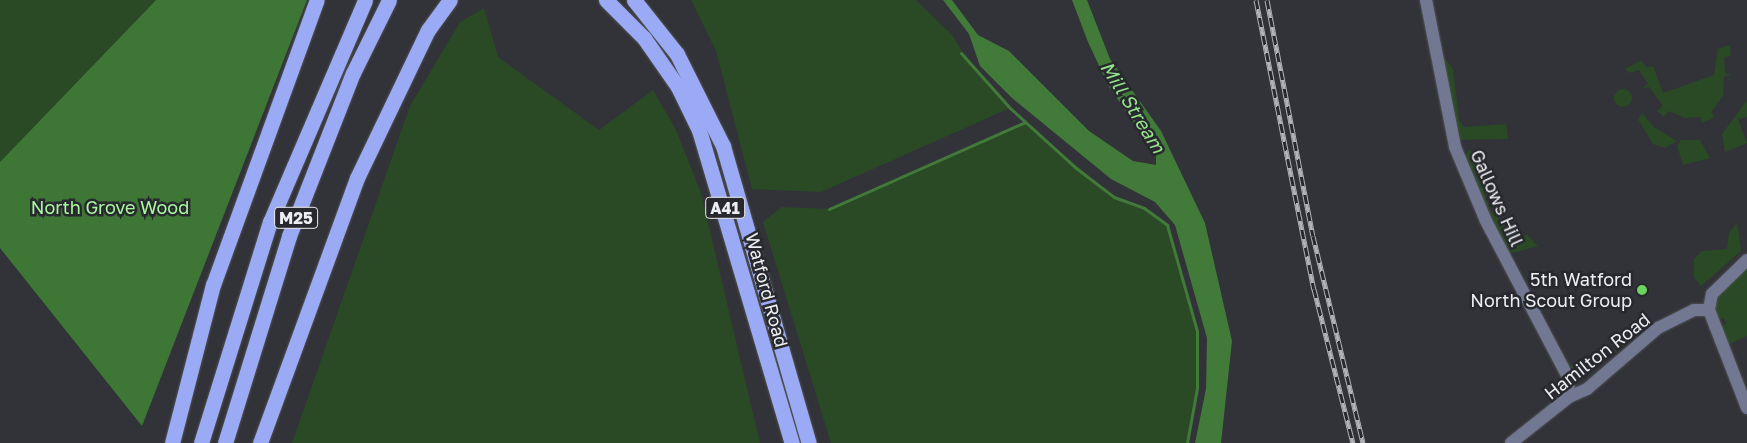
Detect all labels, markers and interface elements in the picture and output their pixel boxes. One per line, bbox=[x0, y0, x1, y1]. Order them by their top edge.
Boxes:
water label: Mill Stream bbox=[1096, 57, 1170, 157]
street label: Gallows Hill bbox=[1466, 146, 1528, 250]
road number: A41 bbox=[705, 194, 745, 222]
park label: North Grove Wood bbox=[31, 196, 189, 218]
road number: M25 bbox=[274, 204, 318, 232]
street label: Watford Road bbox=[741, 230, 793, 350]
place label: 5th Watford North Scout Group bbox=[1470, 269, 1632, 312]
marker: 5th Watford North Scout Group bbox=[1636, 284, 1648, 296]
street label: Hamilton Road bbox=[1540, 308, 1654, 404]

